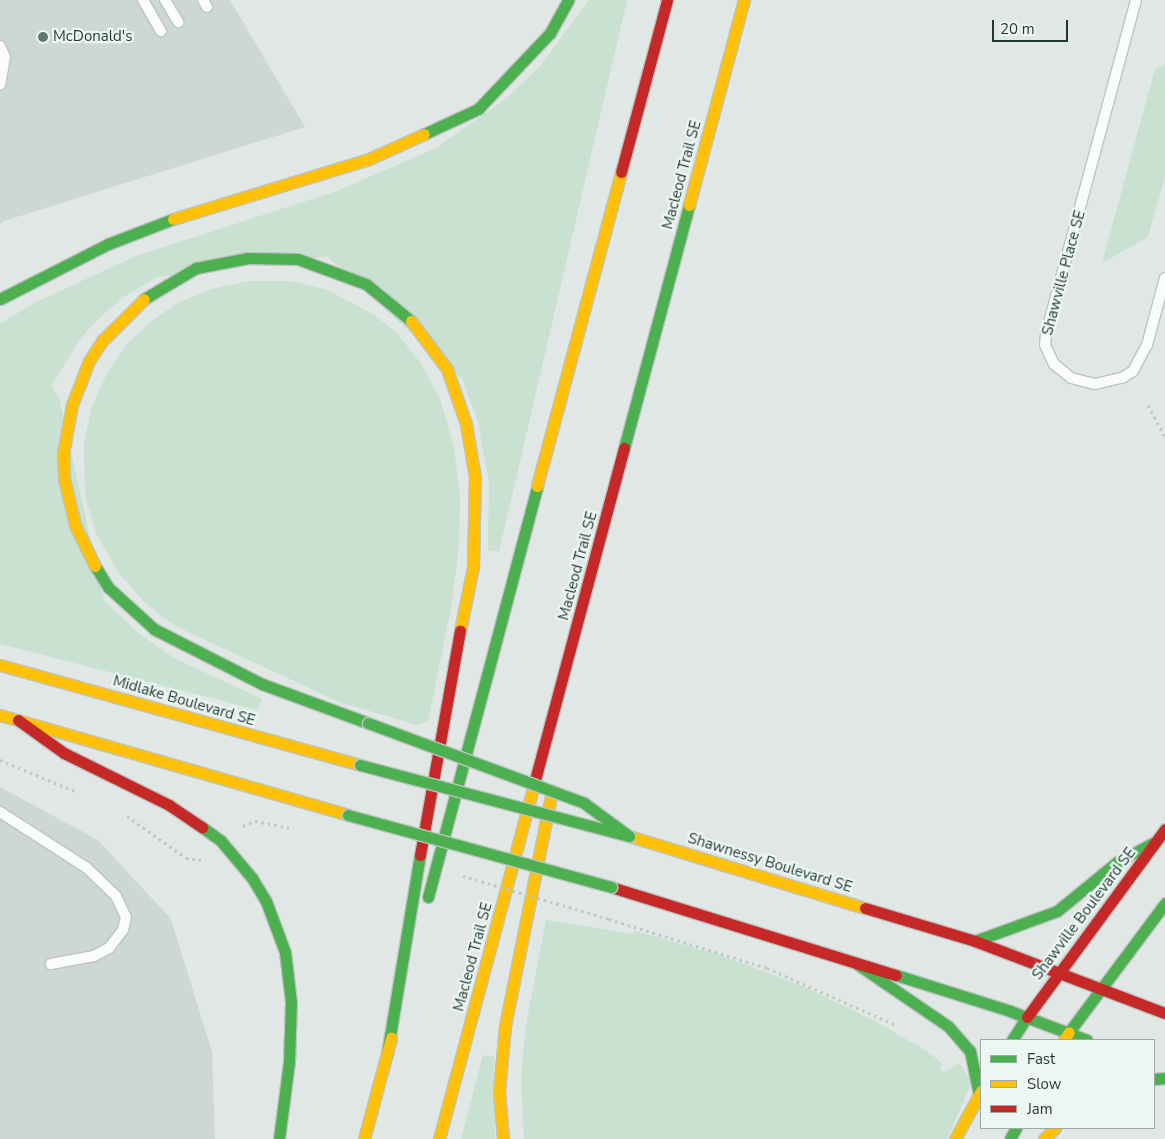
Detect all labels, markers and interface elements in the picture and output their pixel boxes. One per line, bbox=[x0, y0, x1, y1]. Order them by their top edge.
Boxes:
scale bar bbox=[995, 10, 1071, 42]
text: 20 m bbox=[1000, 19, 1035, 39]
place label: McDonald's bbox=[53, 28, 132, 46]
marker: McDonald's bbox=[37, 31, 49, 43]
street label: Macleod Trail SE bbox=[659, 119, 705, 231]
street label: Shawville Place SE bbox=[1039, 208, 1089, 338]
street label: Macleod Trail SE bbox=[555, 510, 601, 622]
street label: Midlake Boulevard SE bbox=[111, 672, 257, 730]
street label: Shawnessy Boulevard SE bbox=[686, 829, 854, 897]
street label: Shawville Boulevard SE bbox=[1028, 844, 1140, 984]
street label: Macleod Trail SE bbox=[450, 901, 496, 1013]
legend bbox=[980, 1039, 1155, 1129]
text: Fast bbox=[1027, 1049, 1055, 1069]
text: Slow bbox=[1027, 1074, 1061, 1094]
text: Jam bbox=[1027, 1099, 1053, 1119]

